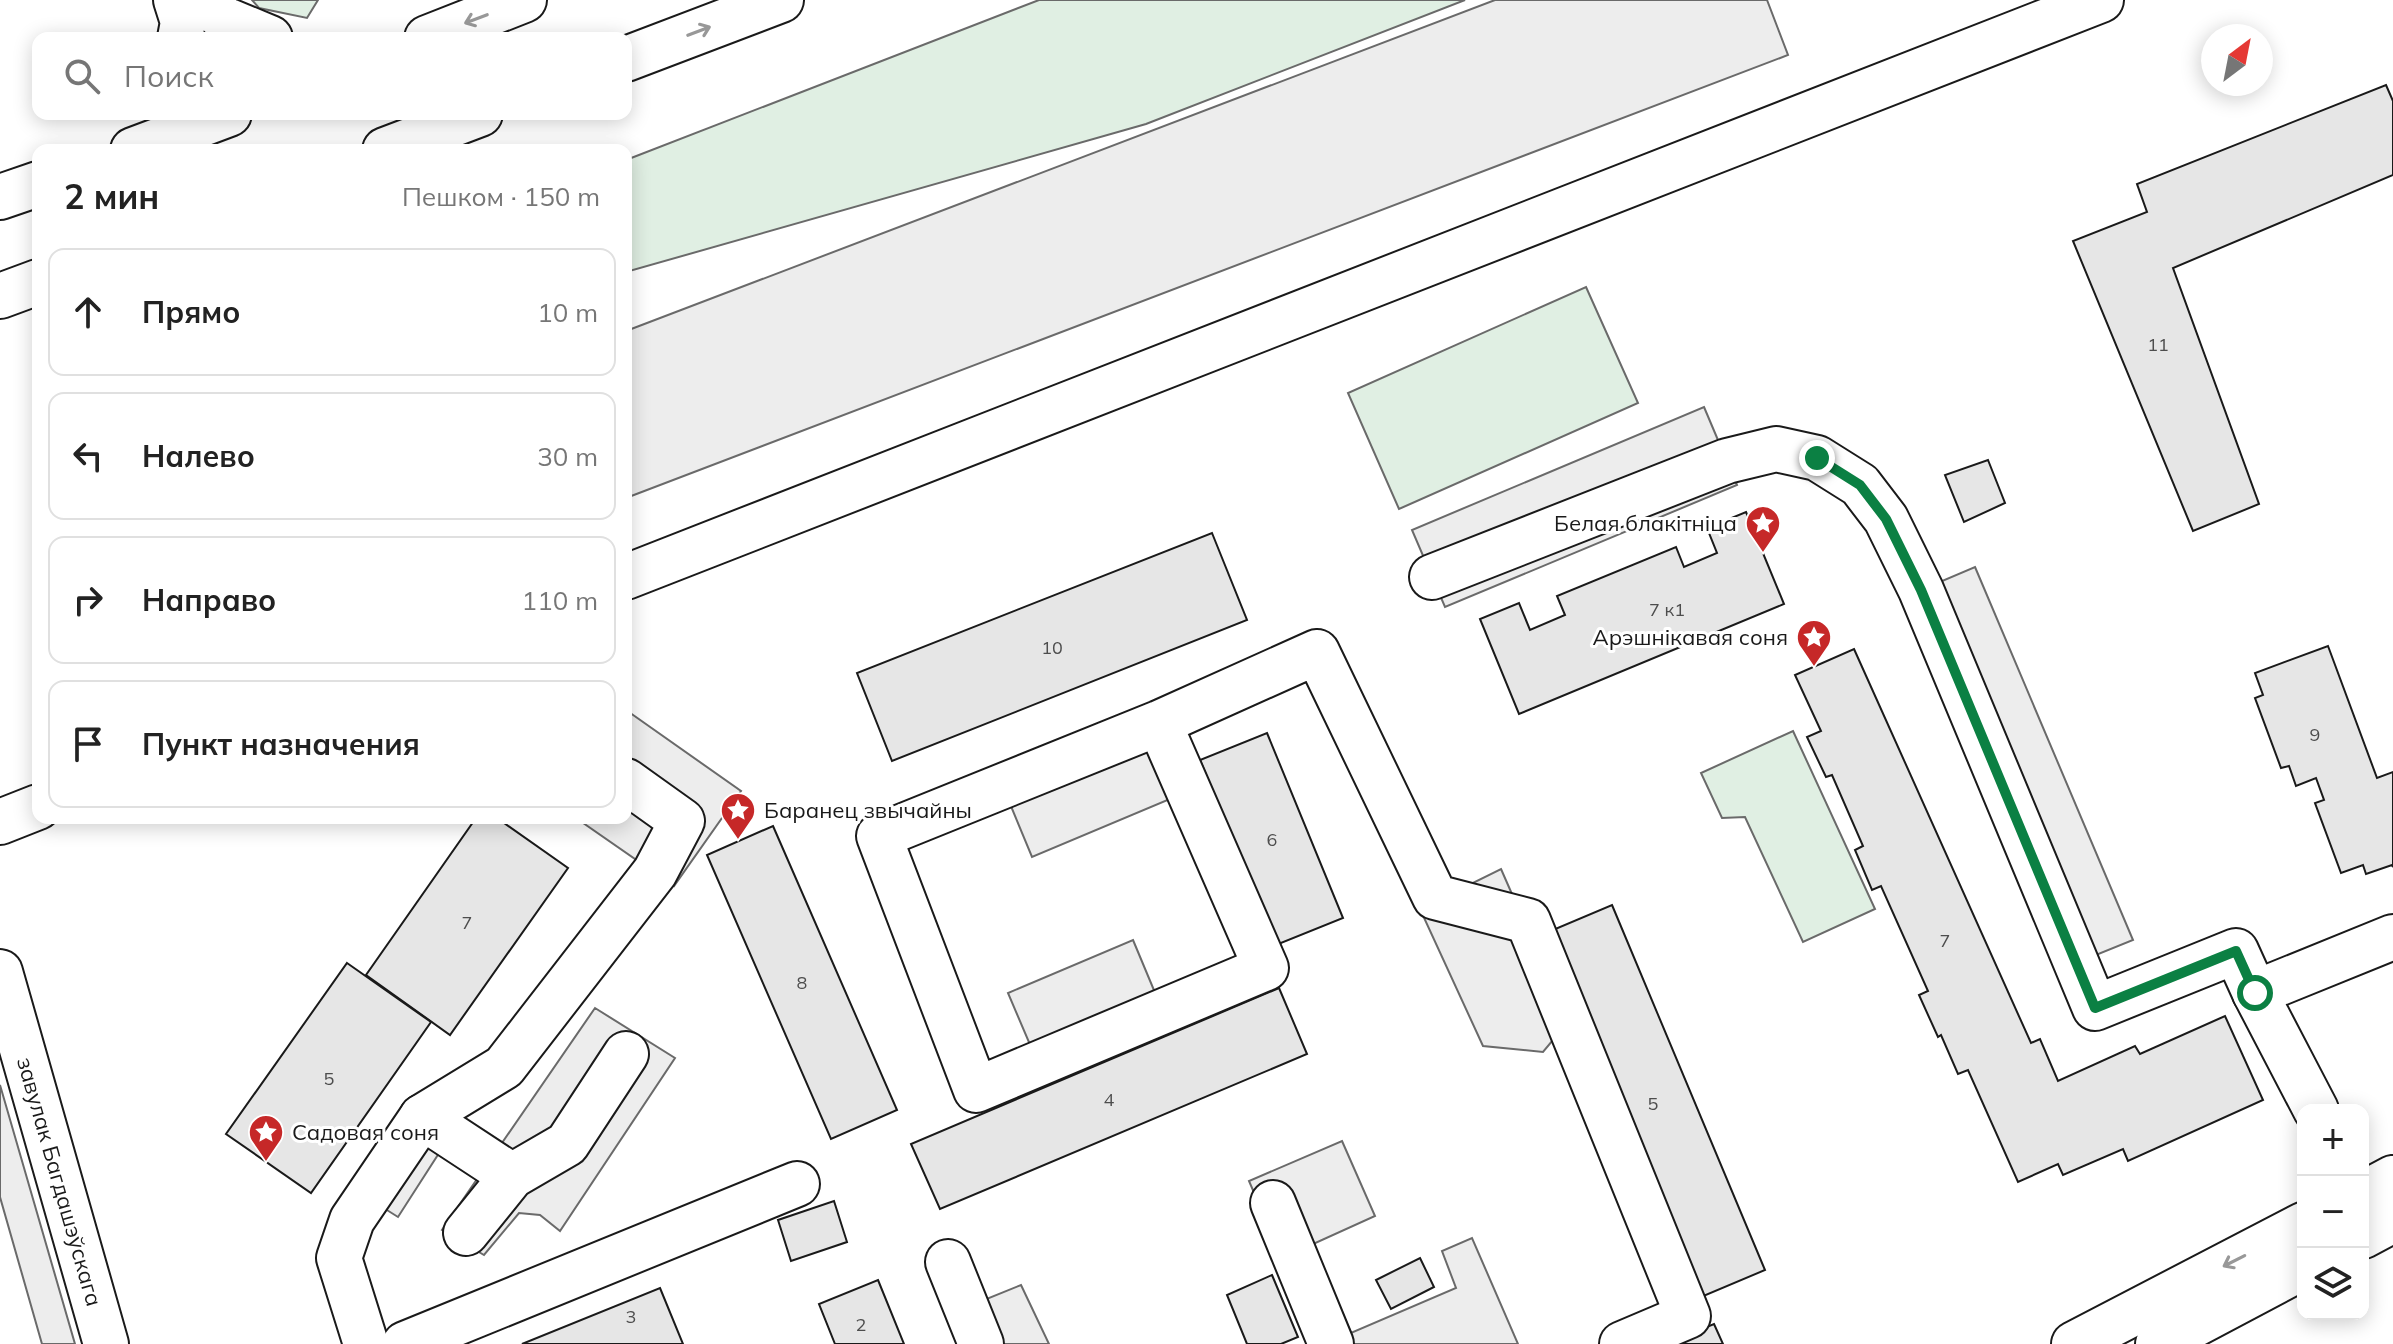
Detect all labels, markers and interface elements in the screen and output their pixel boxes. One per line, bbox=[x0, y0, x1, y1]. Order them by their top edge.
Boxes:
one-way arrow bbox=[464, 13, 489, 27]
one-way arrow bbox=[686, 23, 711, 37]
north arrow bbox=[2201, 24, 2273, 96]
search box bbox=[32, 32, 632, 120]
icon: search bbox=[60, 54, 104, 98]
text: Поиск bbox=[124, 57, 214, 95]
text: 2 мин bbox=[64, 175, 159, 218]
text: Пешком · 150 m bbox=[402, 180, 600, 213]
icon: ahead bbox=[66, 290, 110, 334]
text: Прямо bbox=[142, 293, 240, 331]
text: 10 m bbox=[537, 296, 598, 329]
house number: 11 bbox=[2147, 333, 2169, 356]
icon: left bbox=[66, 434, 110, 478]
text: Налево bbox=[142, 437, 255, 475]
text: 30 m bbox=[537, 440, 598, 473]
route end bbox=[1799, 440, 1835, 476]
place icon: Белая блакітніца bbox=[1744, 504, 1782, 554]
place label: Белая блакітніца bbox=[1554, 509, 1737, 537]
icon: right bbox=[66, 578, 110, 622]
text: Направо bbox=[142, 581, 276, 619]
text: 110 m bbox=[522, 584, 598, 617]
house number: 7 к1 bbox=[1649, 598, 1685, 621]
place icon: Арэшнікавая соня bbox=[1795, 618, 1833, 668]
place label: Арэшнікавая соня bbox=[1592, 623, 1788, 651]
house number: 10 bbox=[1041, 636, 1063, 659]
icon: arrive bbox=[66, 722, 110, 766]
house number: 9 bbox=[2310, 723, 2320, 746]
text: Пункт назначения bbox=[142, 725, 420, 763]
place icon: Баранец звычайны bbox=[719, 791, 757, 841]
place label: Баранец звычайны bbox=[764, 796, 972, 824]
house number: 6 bbox=[1267, 828, 1277, 851]
house number: 7 bbox=[462, 911, 472, 934]
house number: 7 bbox=[1940, 929, 1950, 952]
house number: 8 bbox=[797, 971, 807, 994]
route start bbox=[2237, 975, 2273, 1011]
street label: завулак Багдашэўскага bbox=[11, 1054, 109, 1309]
house number: 5 bbox=[324, 1067, 335, 1090]
house number: 4 bbox=[1104, 1088, 1115, 1111]
house number: 5 bbox=[1648, 1092, 1659, 1115]
map controls bbox=[2297, 1104, 2369, 1320]
button: + bbox=[2297, 1104, 2369, 1176]
place icon: Садовая соня bbox=[247, 1113, 285, 1163]
place label: Садовая соня bbox=[292, 1118, 439, 1146]
button: − bbox=[2297, 1176, 2369, 1248]
button: layers bbox=[2297, 1248, 2369, 1320]
one-way arrow bbox=[2222, 1254, 2246, 1270]
house number: 3 bbox=[626, 1305, 636, 1328]
house number: 2 bbox=[856, 1313, 866, 1336]

